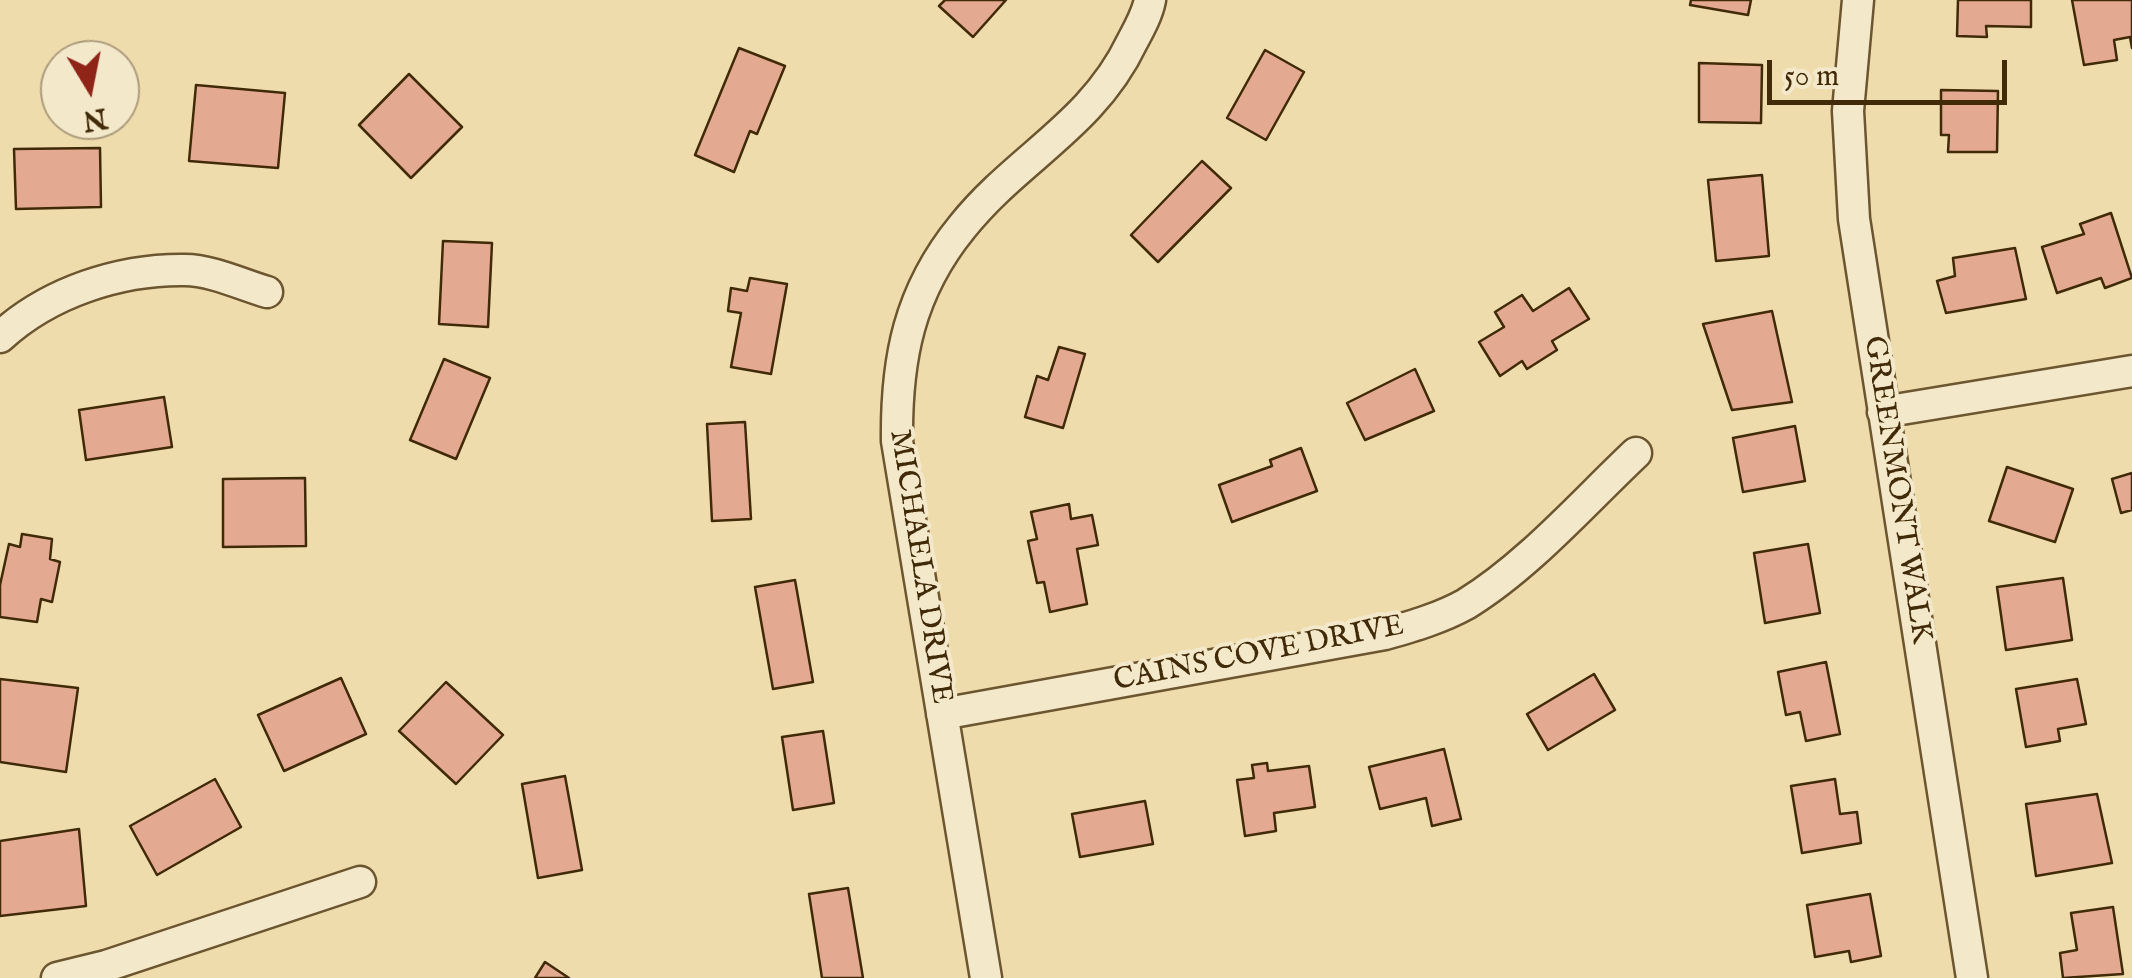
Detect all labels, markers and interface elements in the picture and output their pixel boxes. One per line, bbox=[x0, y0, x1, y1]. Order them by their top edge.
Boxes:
north arrow bbox=[40, 40, 140, 140]
scale bar bbox=[1772, 40, 2012, 102]
text: 50 m bbox=[1784, 58, 1839, 96]
text: N bbox=[80, 99, 110, 137]
street label: GREENMONT WALK bbox=[1854, 334, 1938, 646]
street label: MICHAELA DRIVE bbox=[880, 427, 958, 707]
street label: CAINS COVE DRIVE bbox=[1111, 609, 1407, 701]

